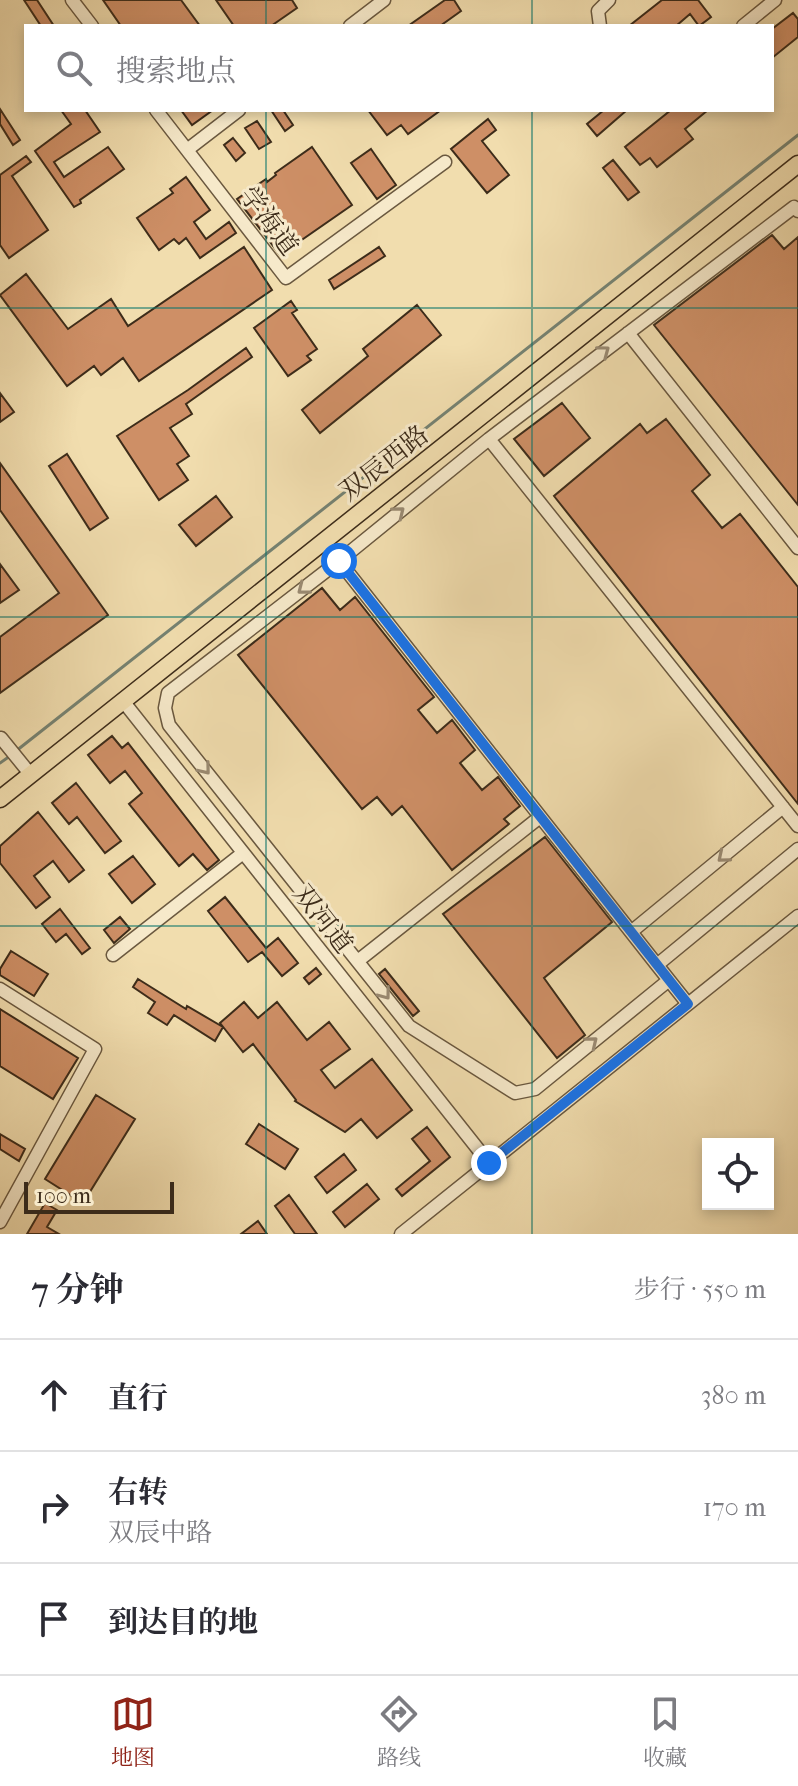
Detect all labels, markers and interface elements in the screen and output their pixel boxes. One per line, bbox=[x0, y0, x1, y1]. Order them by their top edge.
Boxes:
search box bbox=[24, 24, 774, 112]
icon: search bbox=[52, 46, 96, 90]
text: 搜索地点 bbox=[116, 54, 236, 89]
street label: 学海道 bbox=[233, 181, 305, 261]
one-way arrow bbox=[595, 347, 610, 361]
street label: 双辰西路 bbox=[333, 419, 435, 507]
one-way arrow bbox=[390, 507, 405, 521]
route start bbox=[321, 543, 357, 579]
one-way arrow bbox=[297, 579, 312, 593]
one-way arrow bbox=[195, 760, 209, 775]
one-way arrow bbox=[717, 847, 732, 862]
street label: 双河道 bbox=[287, 879, 359, 959]
one-way arrow bbox=[375, 985, 389, 1000]
one-way arrow bbox=[583, 1037, 597, 1052]
map controls bbox=[702, 1138, 774, 1210]
button: locate bbox=[702, 1138, 774, 1210]
route end bbox=[471, 1145, 507, 1181]
scale bar bbox=[24, 1178, 174, 1214]
text: 100 m bbox=[36, 1183, 91, 1209]
text: 7 分钟 bbox=[32, 1270, 124, 1310]
text: 步行 · 550 m bbox=[634, 1274, 766, 1305]
icon: ahead bbox=[32, 1373, 76, 1417]
text: 380 m bbox=[701, 1380, 766, 1411]
text: 直行 bbox=[108, 1381, 168, 1416]
text: 右转 bbox=[108, 1475, 168, 1510]
icon: right bbox=[32, 1485, 76, 1529]
text: 170 m bbox=[703, 1492, 766, 1523]
text: 双辰中路 bbox=[108, 1517, 212, 1548]
icon: arrive bbox=[32, 1597, 76, 1641]
text: 到达目的地 bbox=[108, 1605, 258, 1640]
tab: 地图 bbox=[111, 1692, 155, 1771]
tab: 路线 bbox=[377, 1692, 421, 1771]
tab: 收藏 bbox=[643, 1692, 687, 1771]

